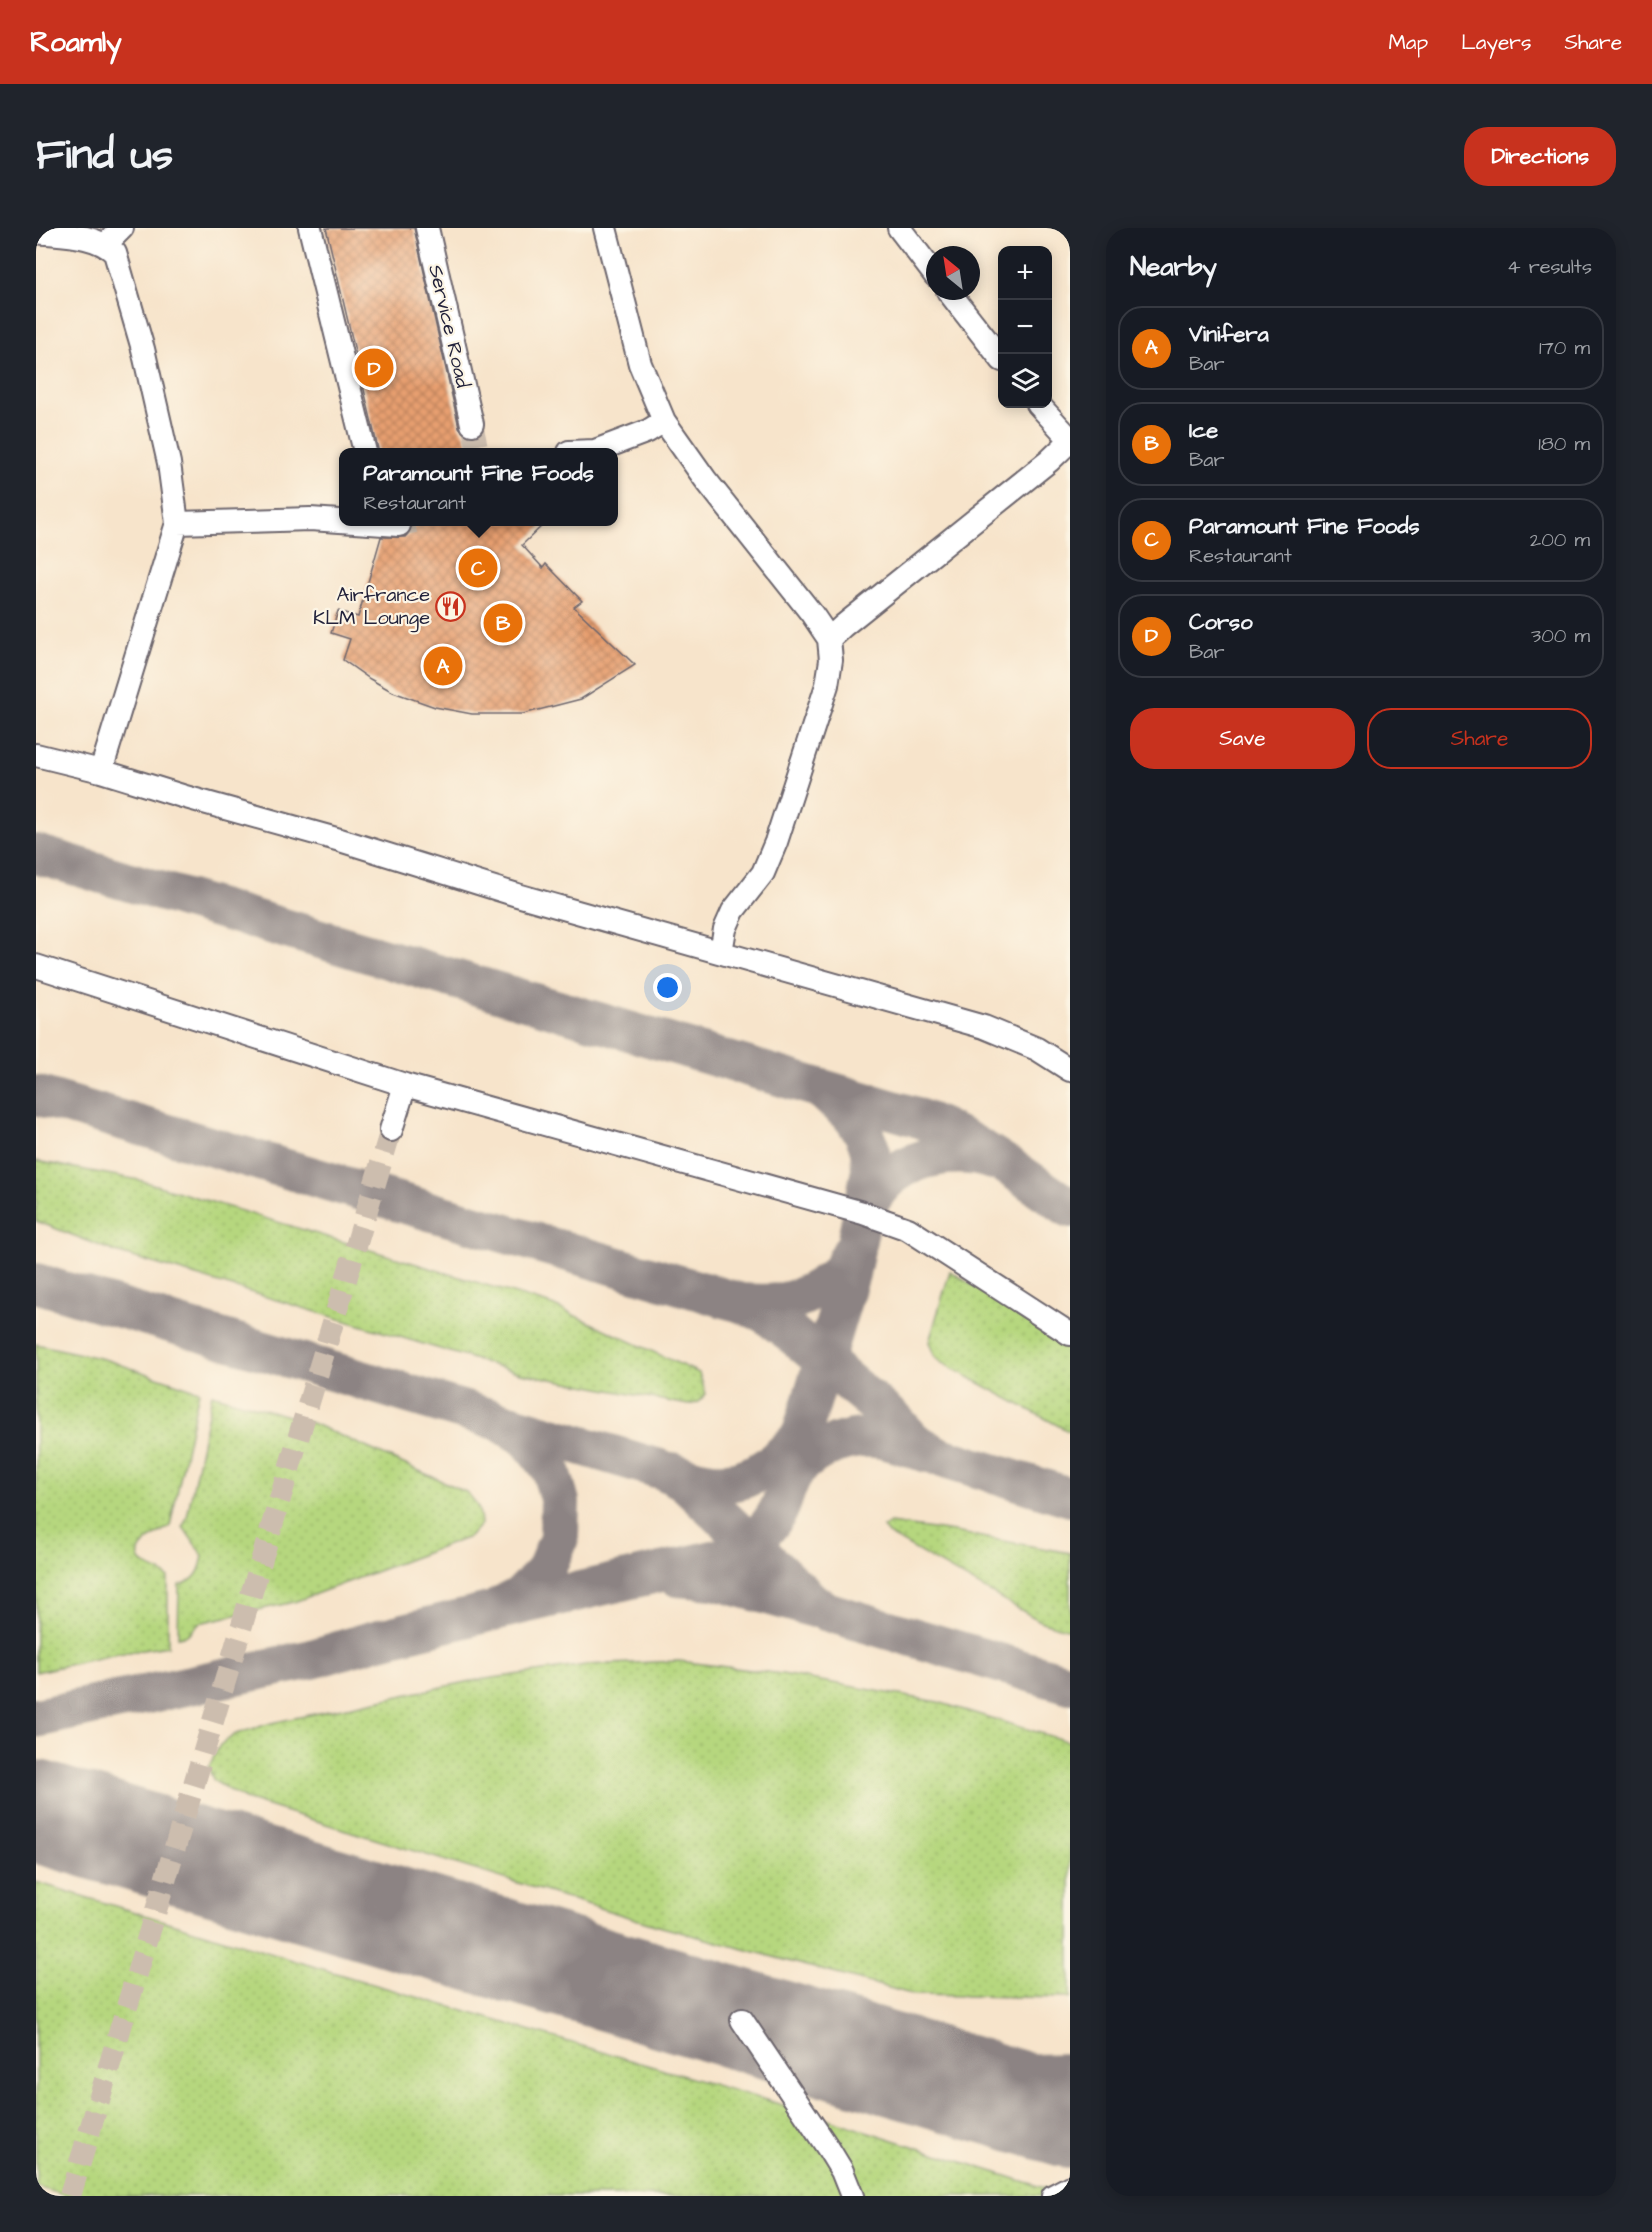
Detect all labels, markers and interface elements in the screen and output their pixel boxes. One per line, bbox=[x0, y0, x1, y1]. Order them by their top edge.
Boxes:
text: Roamly bbox=[30, 23, 122, 62]
text: Map bbox=[1388, 28, 1428, 57]
text: Layers bbox=[1461, 28, 1531, 57]
text: Share bbox=[1564, 28, 1622, 57]
text: Find us bbox=[36, 127, 173, 185]
button: Directions bbox=[1464, 127, 1616, 186]
north arrow bbox=[926, 246, 980, 300]
map controls bbox=[998, 246, 1052, 408]
button: + bbox=[998, 246, 1052, 300]
text: Nearby bbox=[1130, 249, 1217, 285]
text: 4 results bbox=[1507, 253, 1592, 281]
street label: Service Road bbox=[421, 262, 477, 391]
button: − bbox=[998, 300, 1052, 354]
text: Vinifera bbox=[1189, 319, 1269, 350]
text: A bbox=[1145, 334, 1158, 362]
text: 170 m bbox=[1539, 334, 1590, 362]
pin: D bbox=[354, 346, 394, 390]
text: Bar bbox=[1189, 350, 1224, 378]
button: layers bbox=[998, 354, 1052, 408]
text: Ice bbox=[1189, 415, 1218, 446]
text: B bbox=[1144, 430, 1159, 458]
text: 180 m bbox=[1538, 430, 1590, 458]
text: Bar bbox=[1189, 446, 1224, 474]
popup bbox=[339, 448, 618, 526]
text: Paramount Fine Foods bbox=[363, 458, 594, 489]
text: Restaurant bbox=[363, 489, 466, 517]
text: Paramount Fine Foods bbox=[1189, 511, 1420, 542]
text: C bbox=[1144, 526, 1159, 554]
text: 200 m bbox=[1530, 526, 1590, 554]
text: Restaurant bbox=[1189, 542, 1292, 570]
pin: C bbox=[458, 546, 498, 590]
place label: Airfrance KLM Lounge bbox=[313, 581, 430, 633]
restaurant icon: Airfrance KLM Lounge bbox=[435, 590, 467, 622]
pin: B bbox=[484, 600, 522, 646]
text: Corso bbox=[1189, 607, 1253, 638]
text: D bbox=[1145, 622, 1158, 650]
text: 300 m bbox=[1531, 622, 1590, 650]
text: Bar bbox=[1189, 638, 1224, 666]
pin: A bbox=[424, 644, 462, 688]
button: Save bbox=[1130, 708, 1355, 769]
button: Share bbox=[1367, 708, 1592, 769]
your location bbox=[653, 973, 682, 1002]

